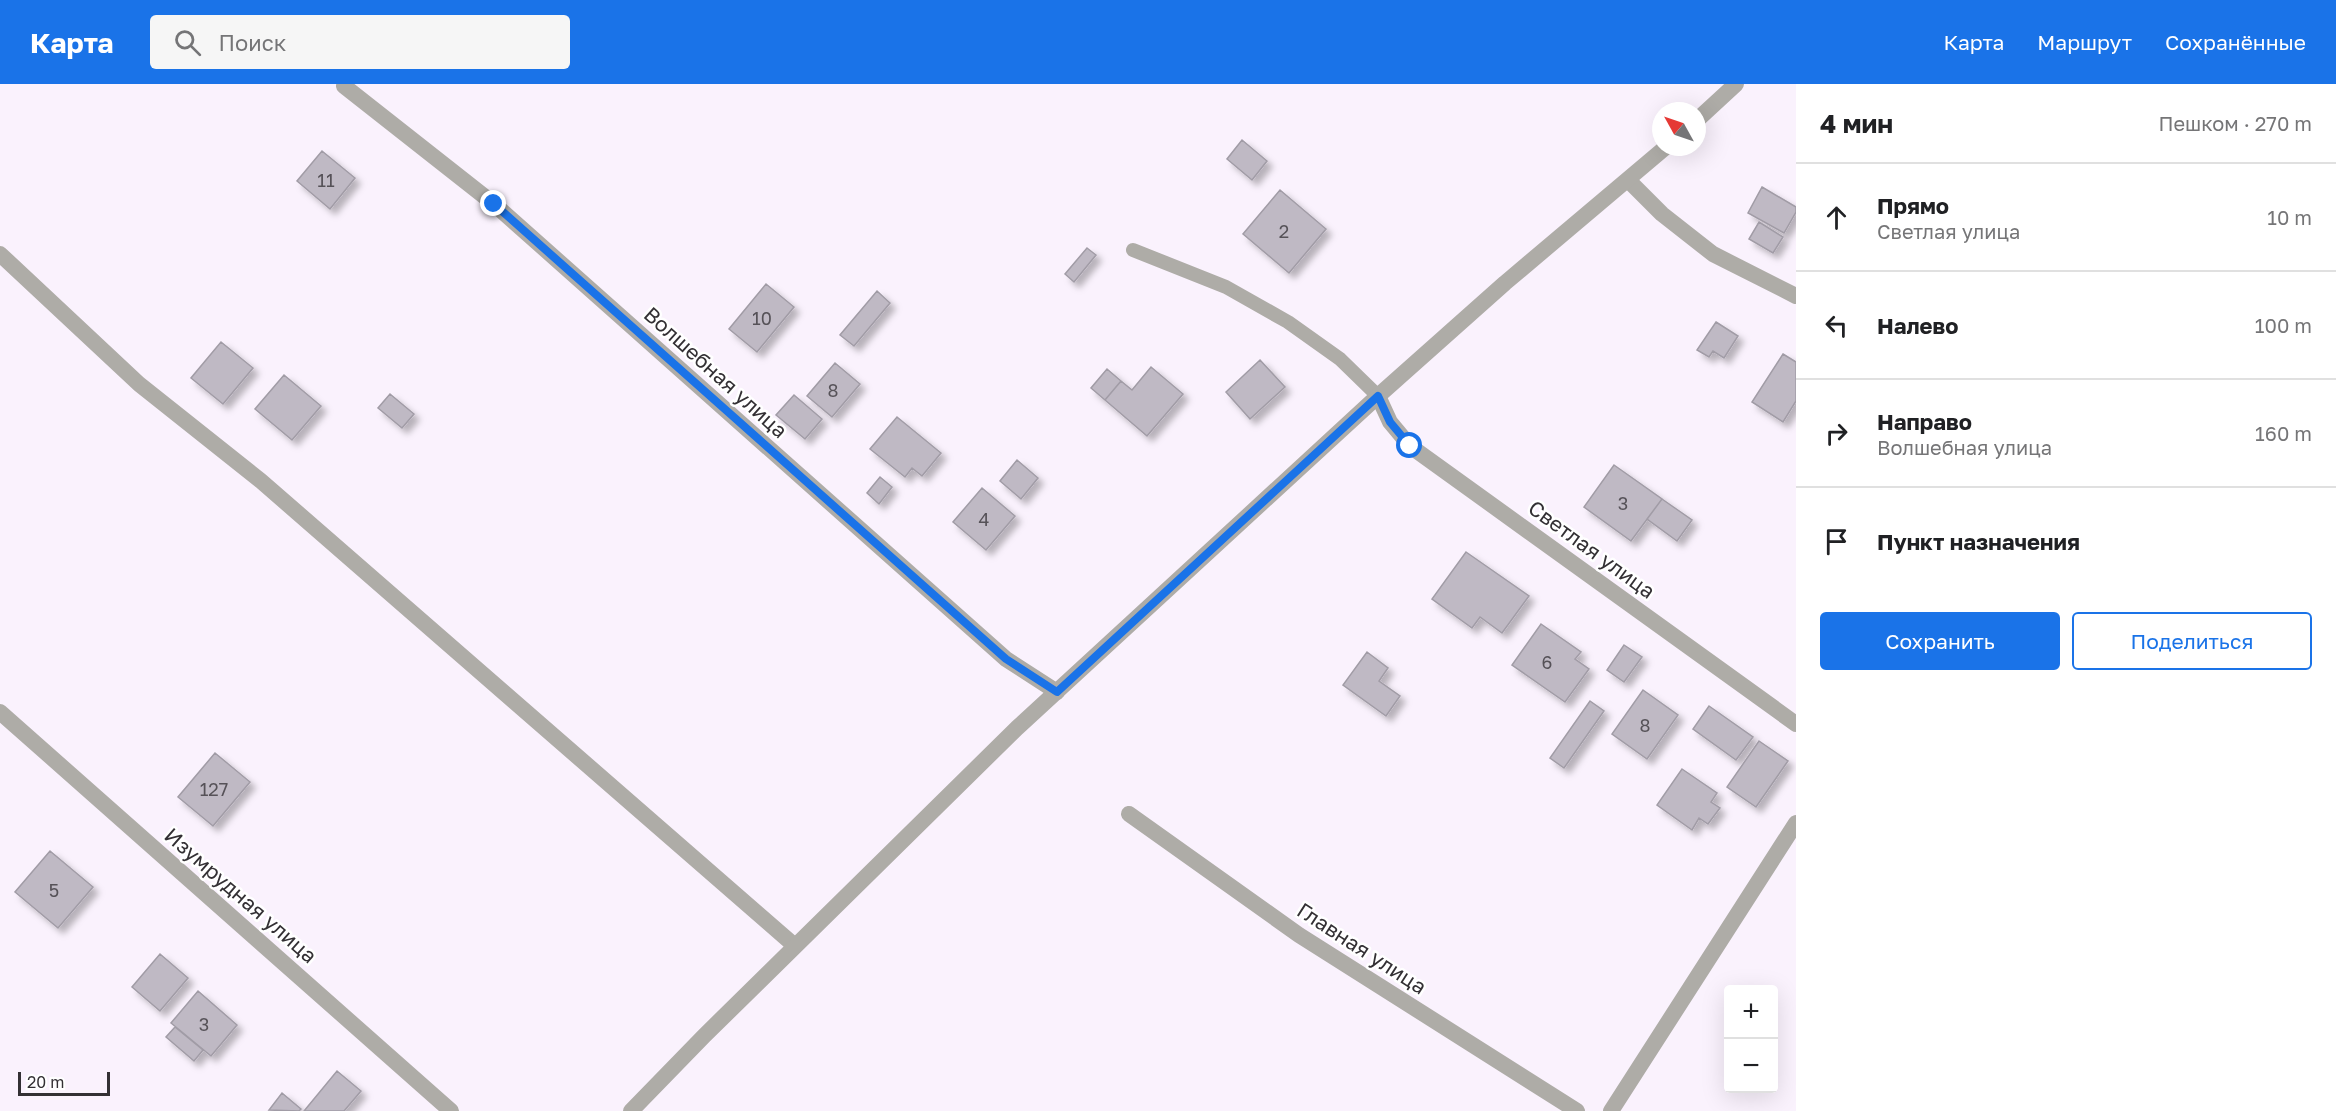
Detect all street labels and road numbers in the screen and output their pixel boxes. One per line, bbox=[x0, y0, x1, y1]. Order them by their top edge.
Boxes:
street label: Волшебная улица bbox=[639, 301, 793, 443]
street label: Светлая улица bbox=[1523, 494, 1661, 604]
street label: Изумрудная улица bbox=[160, 822, 322, 968]
street label: Главная улица bbox=[1292, 897, 1432, 999]

